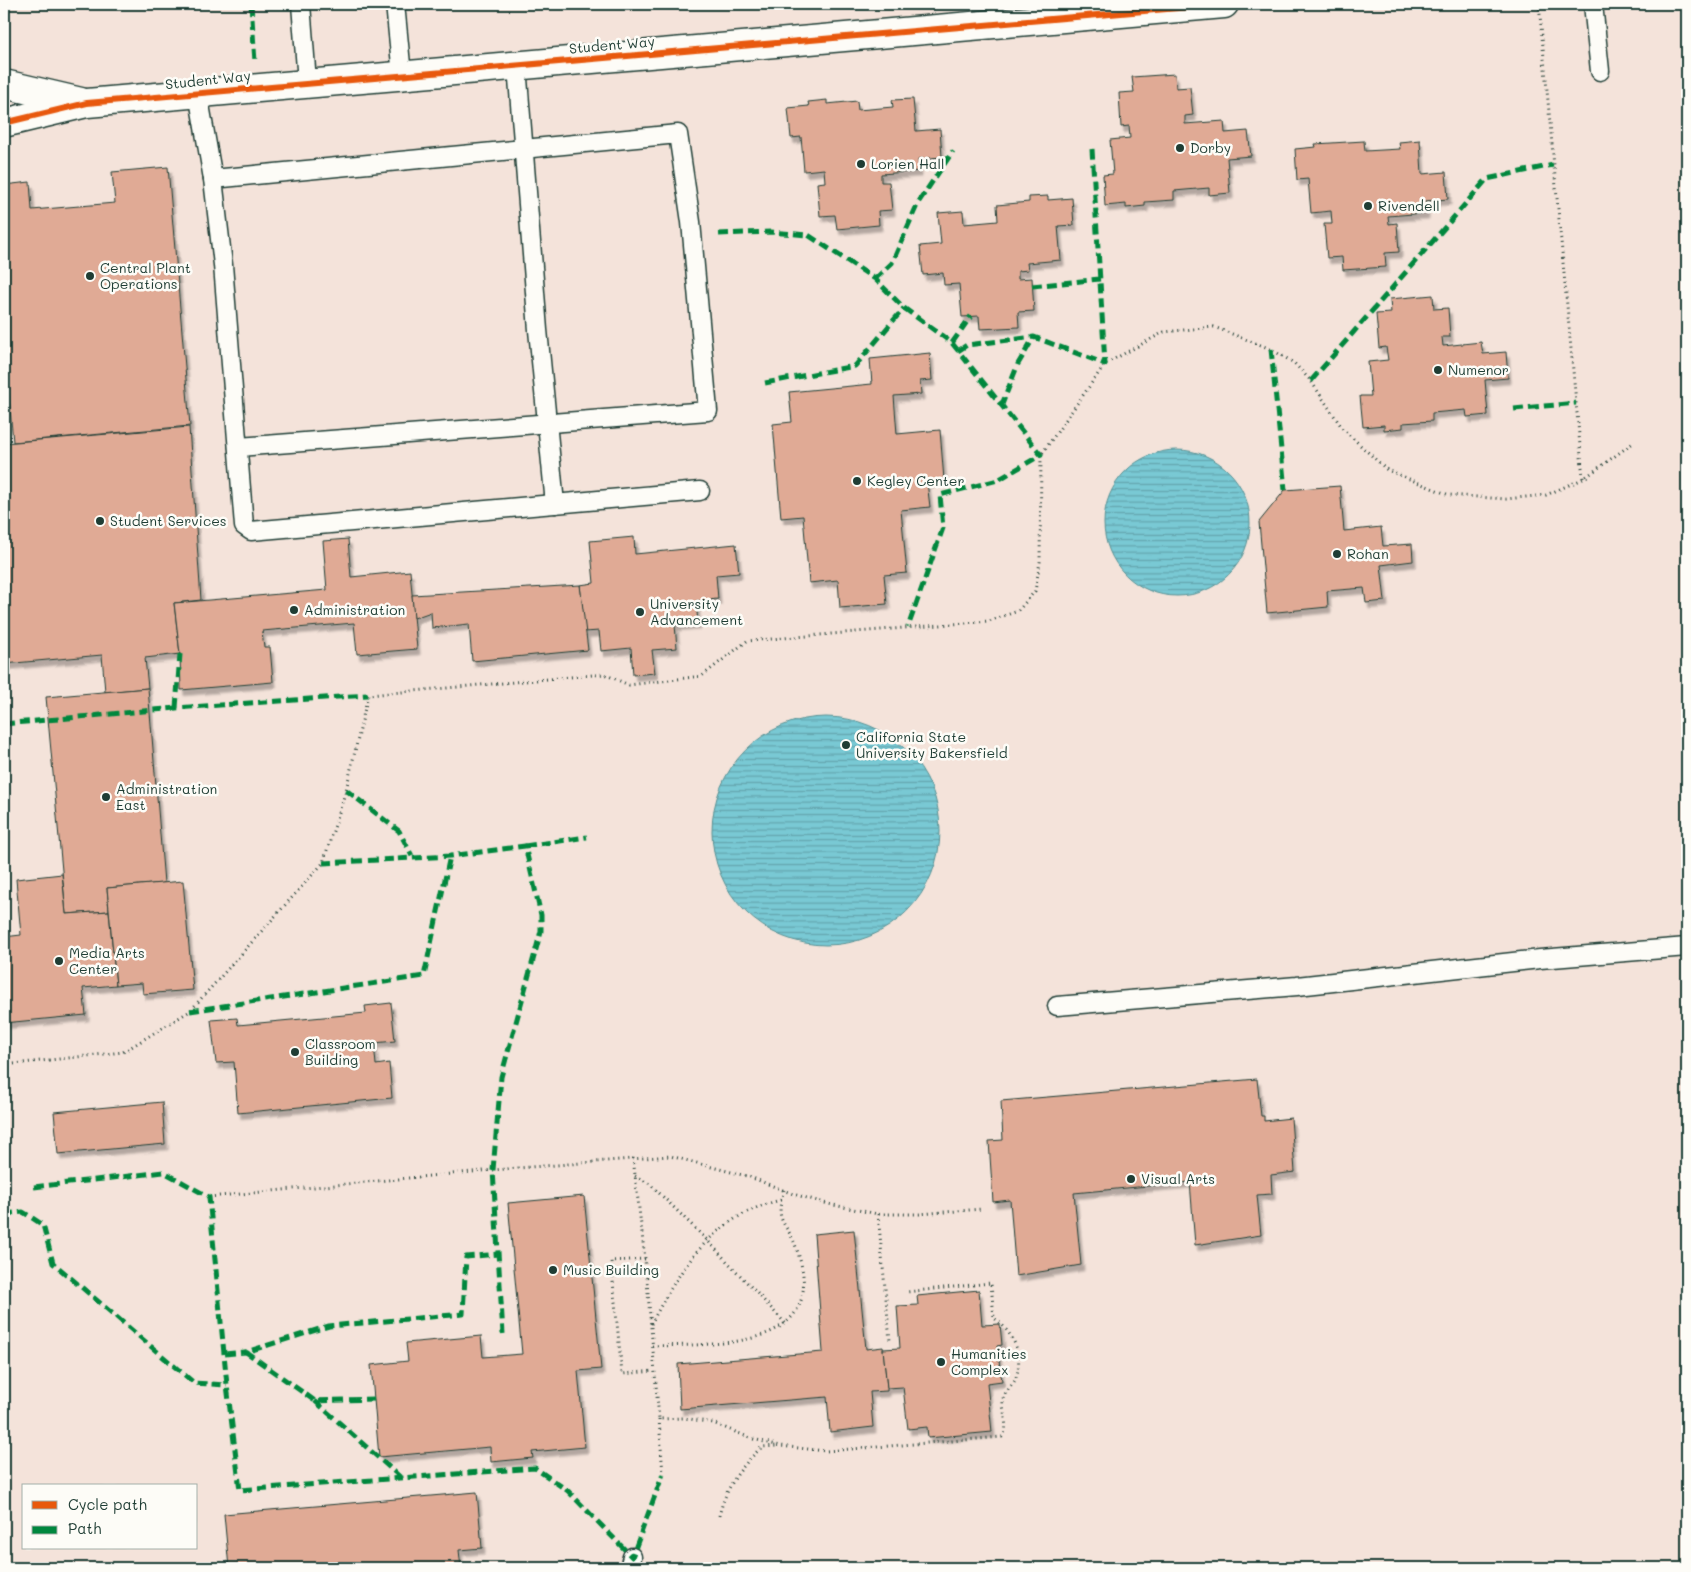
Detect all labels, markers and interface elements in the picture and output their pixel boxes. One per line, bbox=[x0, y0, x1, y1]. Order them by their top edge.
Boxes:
street label: Student Way bbox=[568, 31, 656, 58]
street label: Student Way bbox=[164, 66, 252, 93]
place label: Dorby bbox=[1190, 138, 1231, 157]
marker: Dorby bbox=[1174, 142, 1186, 154]
place label: Lorien Hall bbox=[871, 154, 945, 173]
marker: Lorien Hall bbox=[855, 158, 867, 170]
place label: Rivendell bbox=[1378, 196, 1440, 215]
marker: Rivendell bbox=[1362, 200, 1374, 212]
place label: Central Plant Operations bbox=[100, 258, 191, 293]
marker: Central Plant Operations bbox=[84, 270, 96, 282]
place label: Numenor bbox=[1448, 360, 1509, 379]
marker: Numenor bbox=[1432, 364, 1444, 376]
place label: Kegley Center bbox=[867, 471, 965, 490]
marker: Kegley Center bbox=[851, 475, 863, 487]
place label: Student Services bbox=[110, 511, 227, 530]
marker: Student Services bbox=[94, 515, 106, 527]
place label: Rohan bbox=[1347, 544, 1389, 563]
marker: Rohan bbox=[1331, 548, 1343, 560]
place label: University Advancement bbox=[650, 594, 743, 629]
place label: Administration bbox=[304, 600, 405, 619]
marker: Administration bbox=[288, 604, 300, 616]
marker: University Advancement bbox=[634, 606, 646, 618]
place label: California State University Bakersfield bbox=[856, 727, 1008, 762]
marker: California State University Bakersfield bbox=[840, 739, 852, 751]
place label: Administration East bbox=[116, 779, 217, 814]
marker: Administration East bbox=[100, 791, 112, 803]
place label: Media Arts Center bbox=[69, 943, 145, 978]
marker: Media Arts Center bbox=[53, 955, 65, 967]
place label: Classroom Building bbox=[305, 1034, 376, 1069]
marker: Classroom Building bbox=[289, 1046, 301, 1058]
place label: Visual Arts bbox=[1141, 1169, 1215, 1188]
marker: Visual Arts bbox=[1125, 1173, 1137, 1185]
place label: Music Building bbox=[563, 1260, 659, 1279]
marker: Music Building bbox=[547, 1264, 559, 1276]
place label: Humanities Complex bbox=[951, 1344, 1026, 1379]
marker: Humanities Complex bbox=[935, 1356, 947, 1368]
legend bbox=[22, 1484, 198, 1550]
text: Cycle path bbox=[68, 1494, 147, 1514]
text: Path bbox=[68, 1518, 102, 1538]

